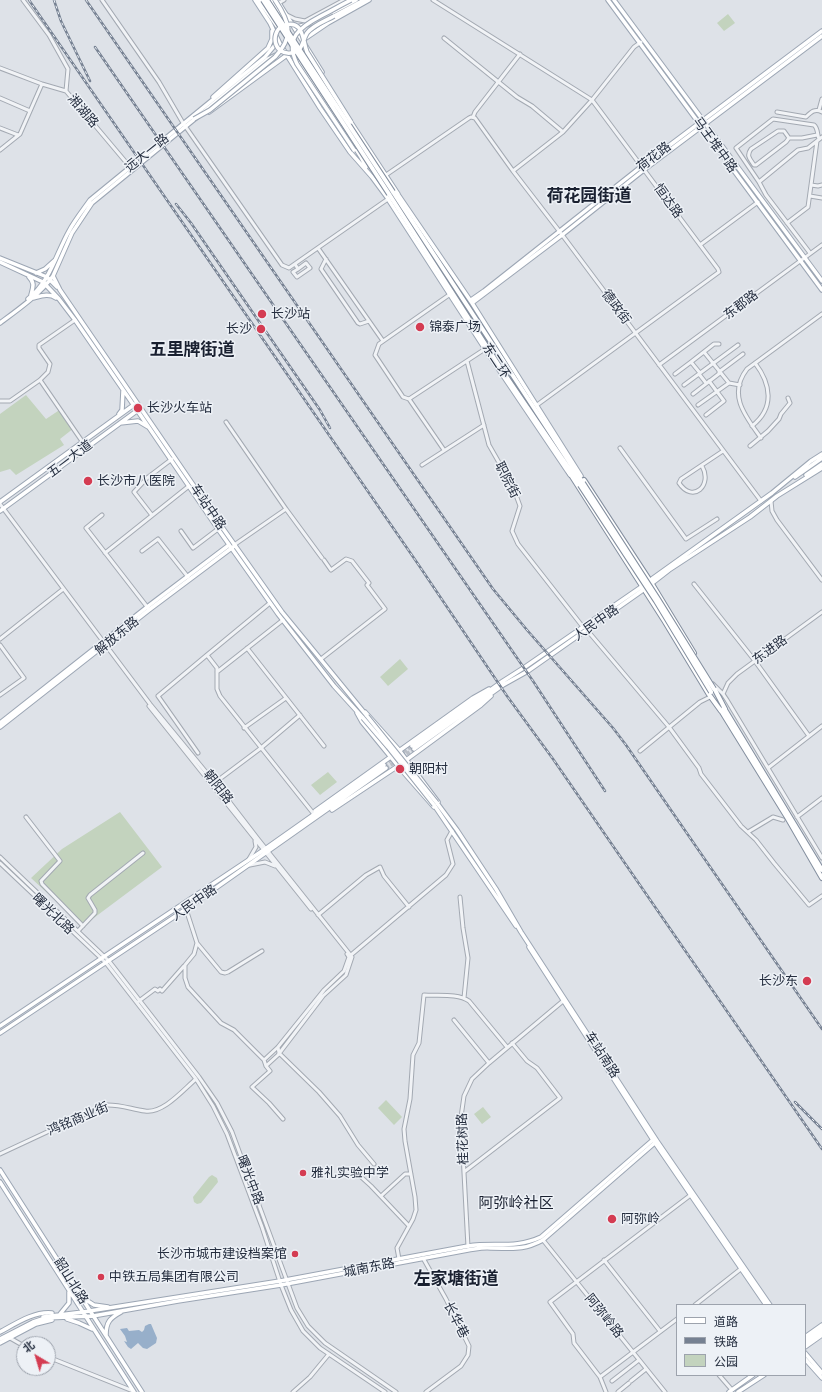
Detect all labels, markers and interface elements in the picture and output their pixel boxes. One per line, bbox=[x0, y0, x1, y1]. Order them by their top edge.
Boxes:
street label: 湘湖路 bbox=[64, 91, 102, 131]
street label: 马王堆中路 bbox=[690, 114, 740, 176]
street label: 远大一路 bbox=[122, 131, 172, 175]
street label: 荷花路 bbox=[634, 139, 674, 175]
street label: 恒达路 bbox=[650, 181, 686, 221]
district label: 荷花园街道 bbox=[547, 186, 631, 206]
street label: 德政街 bbox=[598, 287, 634, 327]
street label: 东郡路 bbox=[721, 287, 761, 323]
place label: 长沙站 bbox=[271, 306, 310, 322]
marker: 长沙站 bbox=[256, 308, 268, 320]
place label: 锦泰广场 bbox=[429, 319, 481, 335]
place label: 长沙 bbox=[226, 321, 252, 337]
marker: 锦泰广场 bbox=[414, 321, 426, 333]
marker: 长沙 bbox=[255, 323, 267, 335]
district label: 五里牌街道 bbox=[150, 340, 234, 360]
street label: 东二环 bbox=[479, 340, 513, 382]
place label: 长沙火车站 bbox=[147, 400, 212, 416]
marker: 长沙火车站 bbox=[132, 402, 144, 414]
street label: 五一大道 bbox=[45, 437, 95, 481]
street label: 职院街 bbox=[491, 459, 523, 501]
place label: 长沙市八医院 bbox=[97, 473, 175, 489]
marker: 长沙市八医院 bbox=[82, 475, 94, 487]
street label: 车站中路 bbox=[187, 481, 229, 533]
street label: 人民中路 bbox=[570, 602, 622, 644]
street label: 解放东路 bbox=[92, 614, 142, 658]
street label: 东进路 bbox=[750, 632, 790, 668]
place label: 朝阳村 bbox=[409, 761, 448, 777]
marker: 朝阳村 bbox=[394, 763, 406, 775]
street label: 朝阳路 bbox=[200, 767, 236, 807]
street label: 人民中路 bbox=[168, 882, 220, 924]
street label: 曙光北路 bbox=[29, 890, 77, 938]
place label: 长沙东 bbox=[759, 973, 798, 989]
marker: 长沙东 bbox=[801, 975, 813, 987]
street label: 车站南路 bbox=[581, 1029, 623, 1081]
street label: 鸿铭商业街 bbox=[45, 1099, 111, 1139]
street label: 桂花树路 bbox=[454, 1113, 472, 1165]
street label: 曙光中路 bbox=[233, 1153, 267, 1207]
place label: 雅礼实验中学 bbox=[311, 1165, 389, 1181]
marker: 雅礼实验中学 bbox=[298, 1168, 308, 1178]
district label: 阿弥岭社区 bbox=[479, 1194, 553, 1212]
place label: 阿弥岭 bbox=[621, 1211, 660, 1227]
marker: 阿弥岭 bbox=[606, 1213, 618, 1225]
place label: 长沙市城市建设档案馆 bbox=[157, 1246, 287, 1262]
marker: 长沙市城市建设档案馆 bbox=[290, 1249, 300, 1259]
street label: 韶山北路 bbox=[51, 1255, 91, 1307]
street label: 城南东路 bbox=[342, 1255, 396, 1281]
place label: 中铁五局集团有限公司 bbox=[109, 1269, 239, 1285]
district label: 左家塘街道 bbox=[414, 1269, 498, 1289]
marker: 中铁五局集团有限公司 bbox=[96, 1272, 106, 1282]
street label: 阿弥岭路 bbox=[582, 1291, 626, 1341]
street label: 长华巷 bbox=[440, 1299, 472, 1341]
legend bbox=[676, 1304, 806, 1376]
text: 道路 bbox=[714, 1315, 738, 1329]
text: 铁路 bbox=[714, 1335, 738, 1349]
north arrow bbox=[16, 1336, 56, 1376]
text: 北 bbox=[21, 1338, 37, 1355]
text: 公园 bbox=[714, 1355, 738, 1369]

